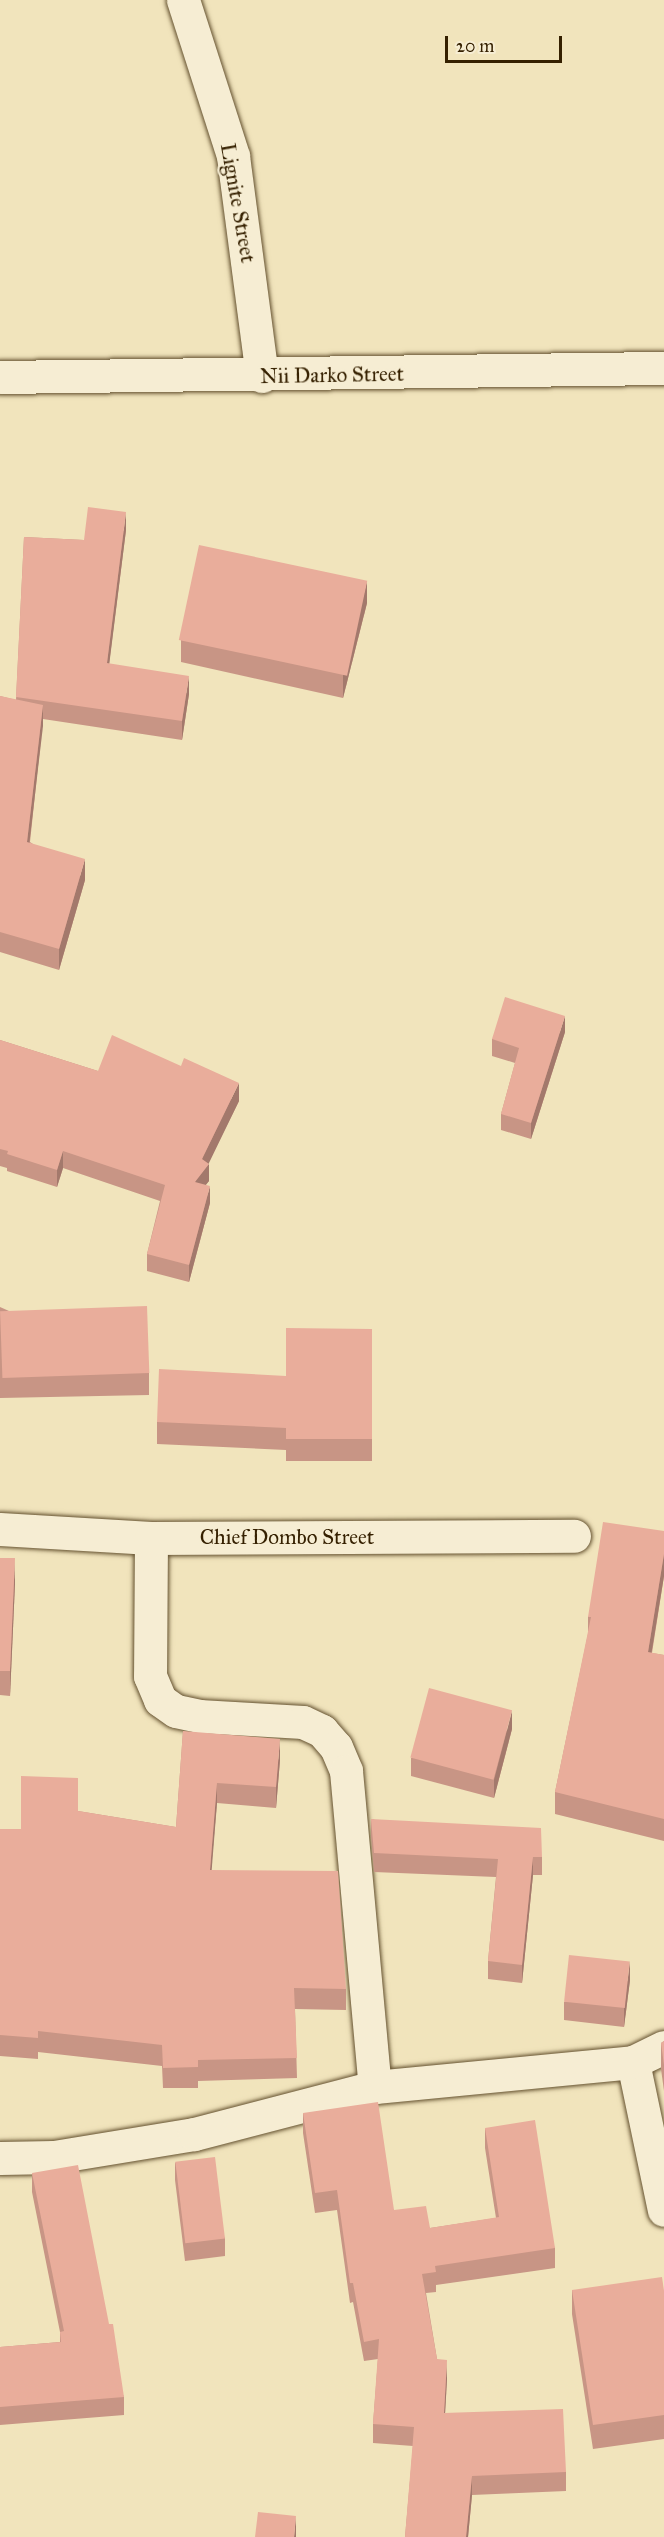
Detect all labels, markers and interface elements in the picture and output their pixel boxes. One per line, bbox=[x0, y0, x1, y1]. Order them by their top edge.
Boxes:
scale bar bbox=[448, 24, 565, 62]
text: 20 m bbox=[456, 35, 494, 57]
street label: Lignite Street bbox=[215, 141, 261, 265]
street label: Nii Darko Street bbox=[260, 361, 404, 389]
street label: Chief Dombo Street bbox=[200, 1524, 374, 1550]

